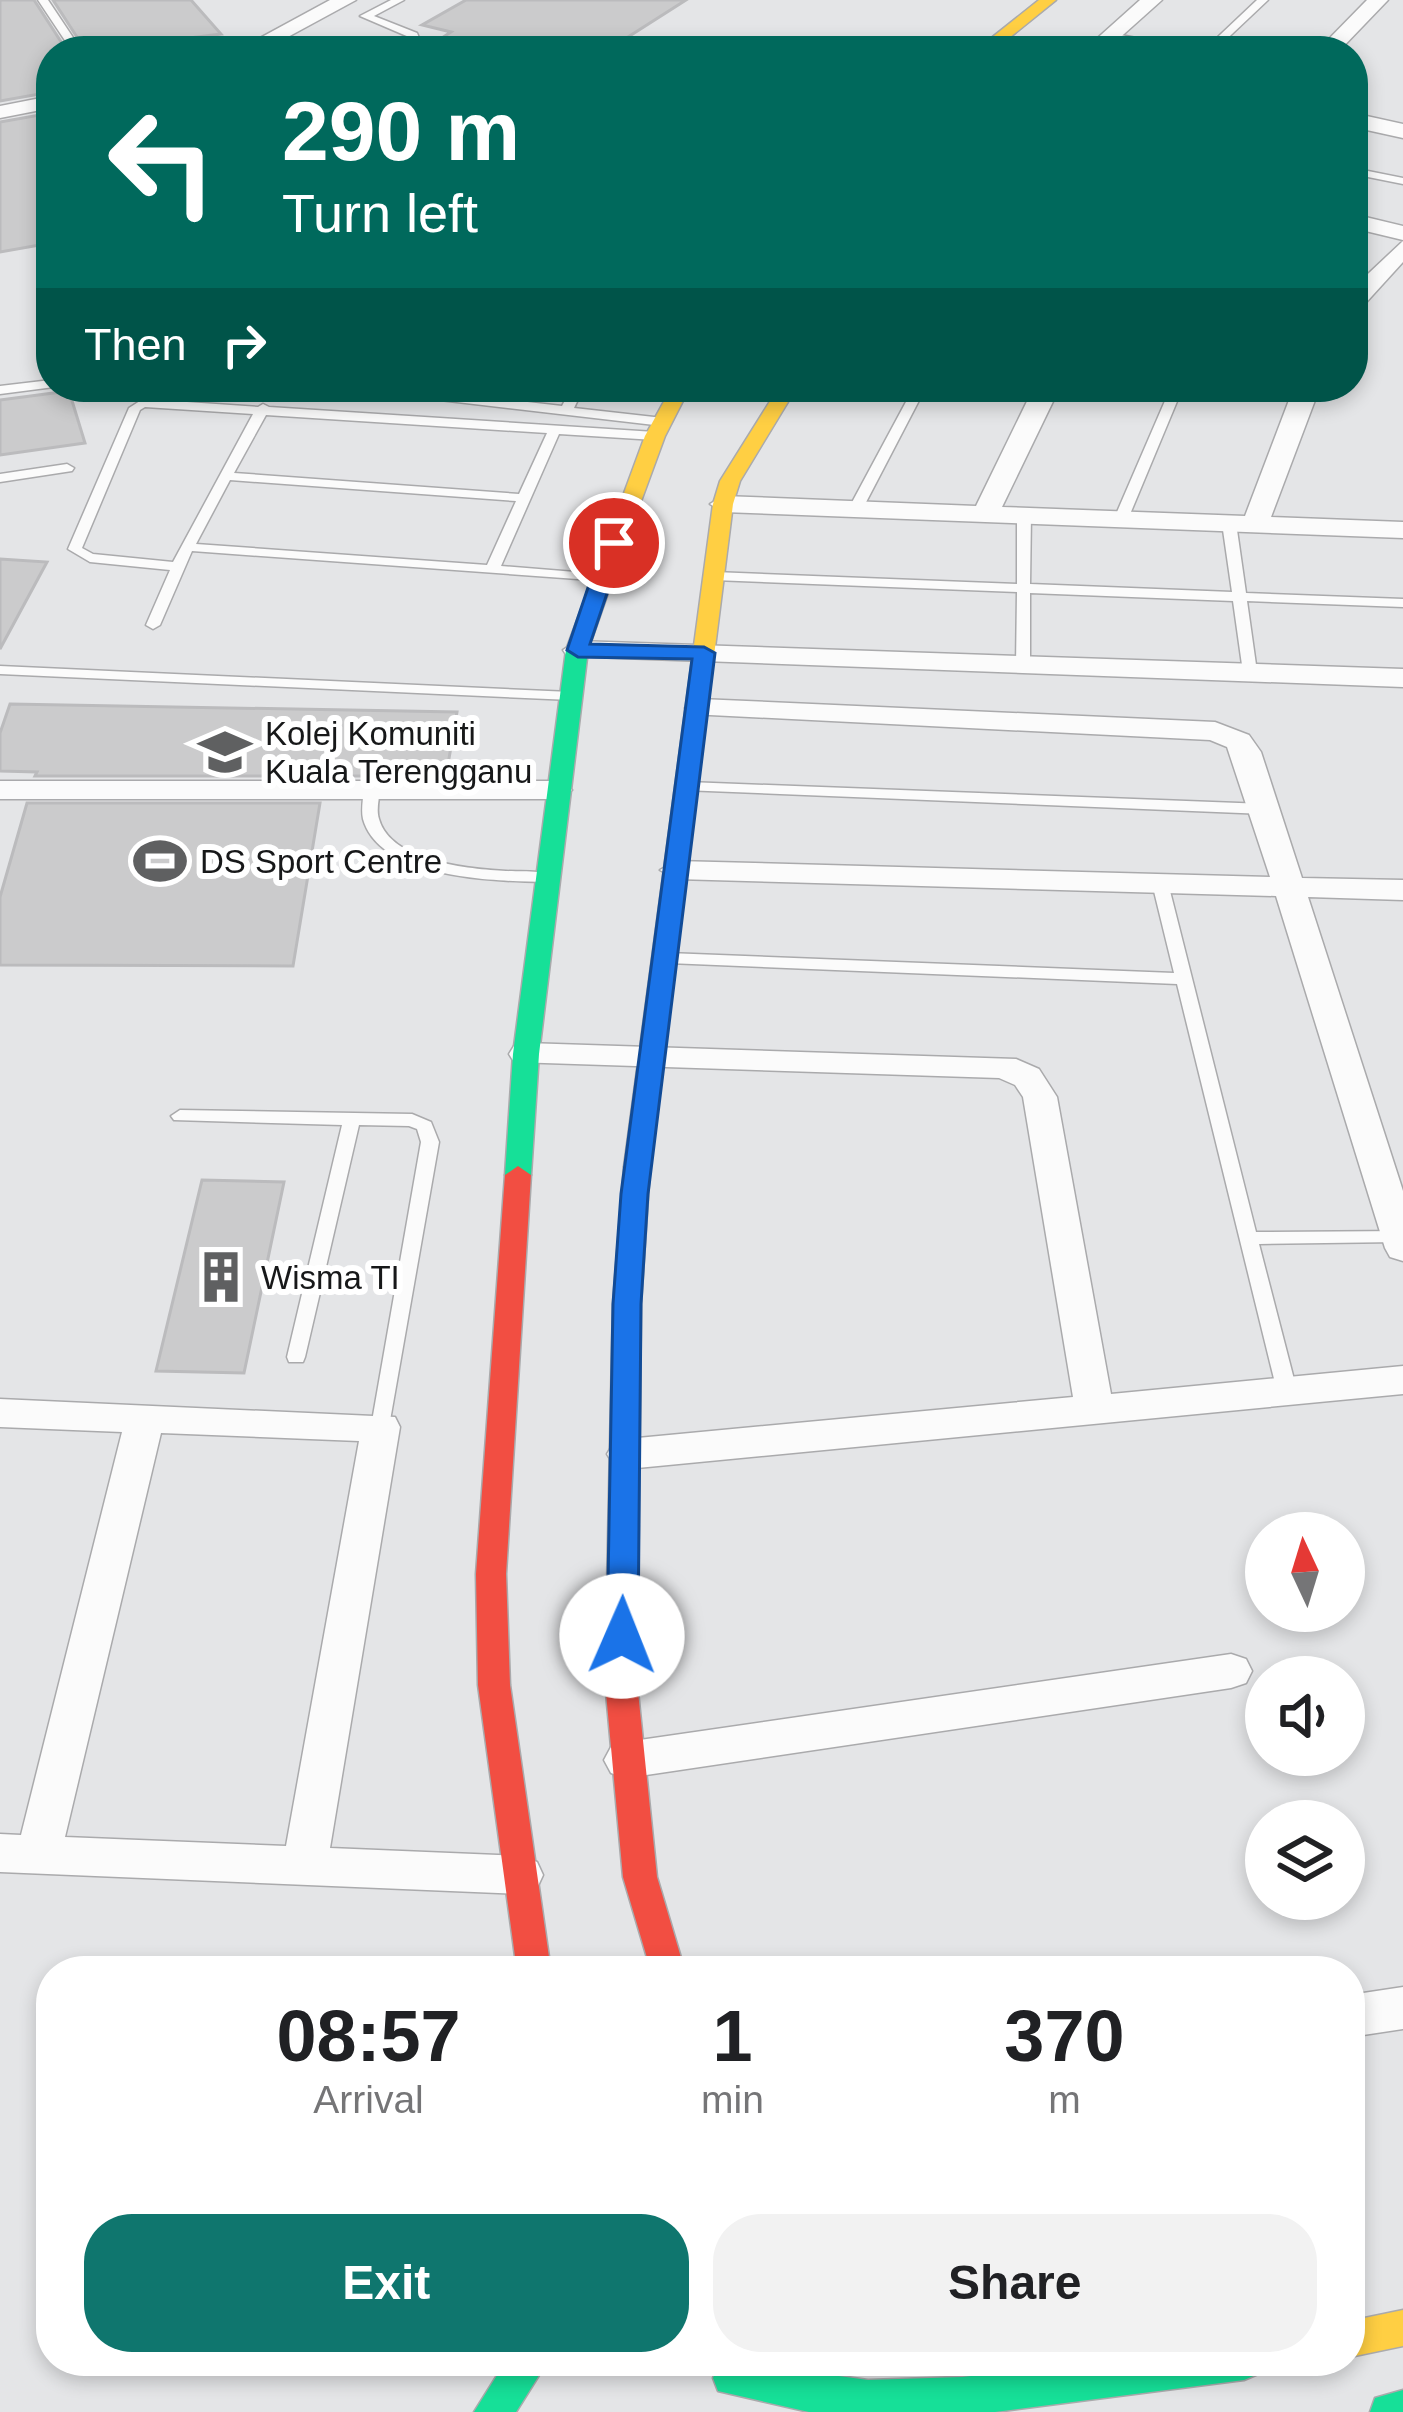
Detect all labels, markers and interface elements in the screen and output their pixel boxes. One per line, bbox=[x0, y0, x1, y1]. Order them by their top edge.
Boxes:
icon: left bbox=[84, 84, 240, 240]
text: 290 m bbox=[282, 84, 520, 178]
text: Turn left bbox=[282, 183, 478, 243]
icon: right bbox=[211, 312, 277, 378]
text: Then bbox=[84, 319, 187, 370]
pin bbox=[563, 492, 665, 594]
icon: arrive bbox=[581, 510, 647, 576]
place label: Kolej Komuniti Kuala Terengganu bbox=[265, 715, 532, 790]
school or university icon: Kolej Komuniti Kuala Terengganu bbox=[196, 723, 254, 781]
sports icon: DS Sport Centre bbox=[131, 832, 189, 890]
place label: DS Sport Centre bbox=[200, 843, 442, 880]
building icon: Wisma TI bbox=[192, 1248, 250, 1306]
place label: Wisma TI bbox=[261, 1259, 400, 1296]
north arrow bbox=[1245, 1512, 1365, 1632]
map controls bbox=[1245, 1512, 1365, 1920]
position arrow bbox=[559, 1573, 685, 1699]
button: sound bbox=[1245, 1656, 1365, 1776]
button: layers bbox=[1245, 1800, 1365, 1920]
text: 08:57 bbox=[276, 1996, 461, 2076]
text: 1 bbox=[712, 1996, 753, 2076]
text: 370 bbox=[1004, 1996, 1125, 2076]
text: Arrival bbox=[313, 2078, 424, 2121]
text: min bbox=[701, 2078, 764, 2121]
text: m bbox=[1048, 2078, 1081, 2121]
button: Exit bbox=[84, 2214, 689, 2352]
button: Share bbox=[713, 2214, 1317, 2352]

